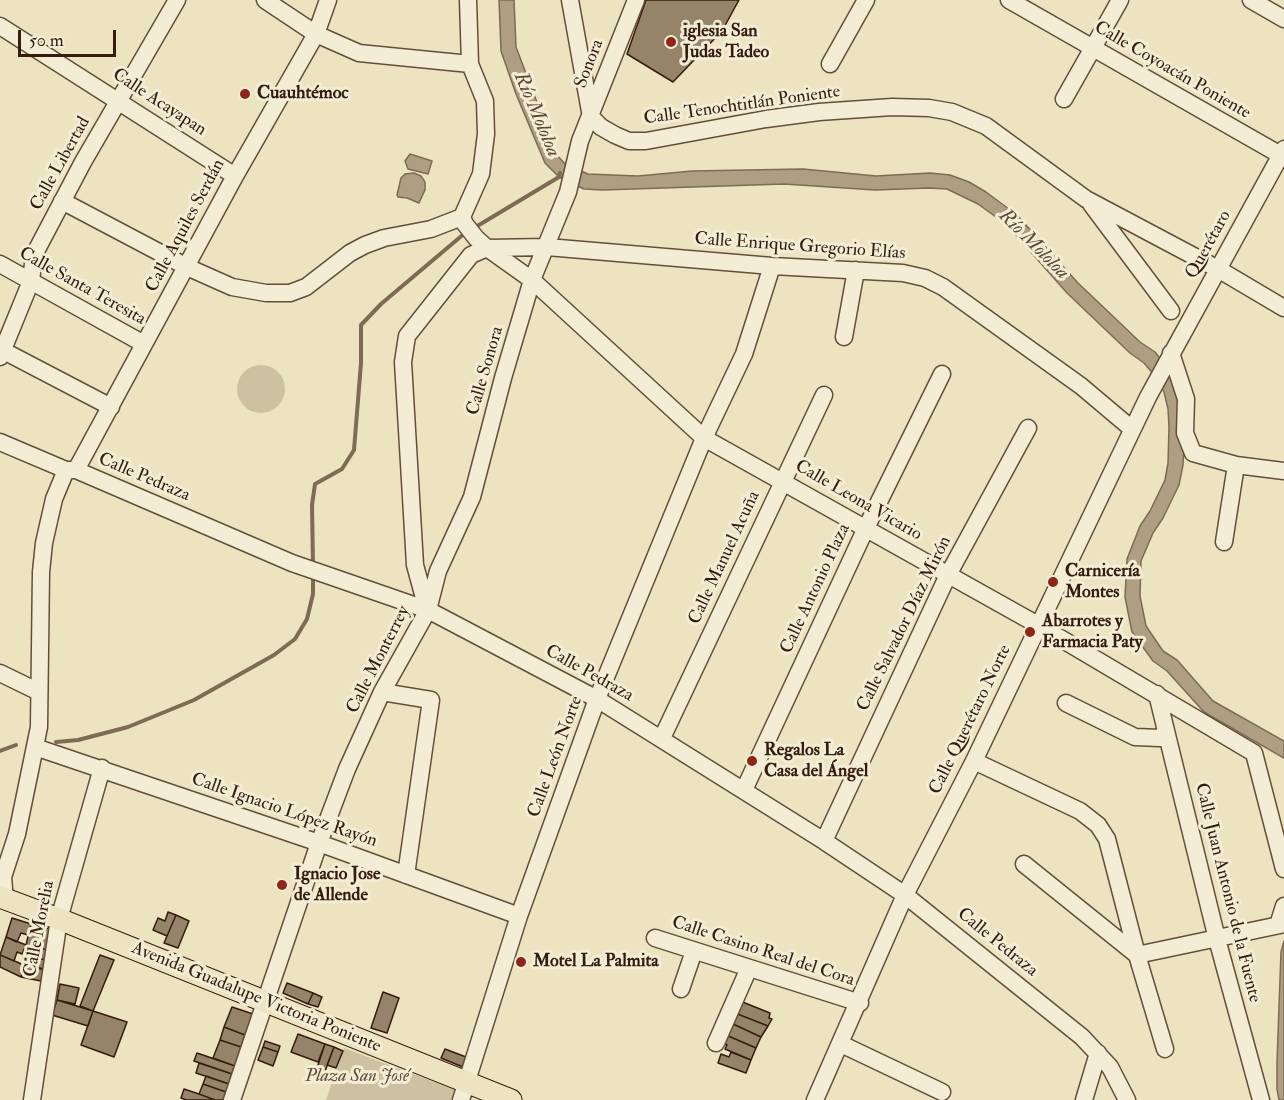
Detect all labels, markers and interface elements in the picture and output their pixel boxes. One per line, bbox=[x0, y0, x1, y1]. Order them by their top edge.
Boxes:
street label: Calle Coyoacán Poniente bbox=[1090, 17, 1254, 125]
scale bar bbox=[21, 18, 118, 56]
place label: iglesia San Judas Tadeo bbox=[683, 21, 769, 63]
text: 50 m bbox=[29, 29, 64, 52]
marker: iglesia San Judas Tadeo bbox=[664, 35, 678, 49]
street label: Sonora bbox=[571, 36, 609, 92]
street label: Calle Acayapan bbox=[108, 65, 210, 141]
water label: Río Mololoa bbox=[507, 69, 565, 161]
street label: Calle Tenochtitlán Poniente bbox=[642, 82, 842, 130]
place label: Cuauhtémoc bbox=[257, 83, 349, 105]
marker: Cuauhtémoc bbox=[238, 87, 252, 101]
street label: Calle Libertad bbox=[26, 113, 96, 215]
street label: Calle Aquiles Serdán bbox=[142, 156, 230, 296]
water label: Río Mololoa bbox=[993, 205, 1073, 285]
street label: Querétaro bbox=[1181, 207, 1237, 283]
street label: Calle Enrique Gregorio Elías bbox=[694, 229, 906, 265]
street label: Calle Santa Teresita bbox=[15, 243, 149, 331]
street label: Calle Sonora bbox=[463, 324, 509, 418]
street label: Calle Pedraza bbox=[95, 449, 193, 507]
street label: Calle Leona Vicario bbox=[791, 456, 925, 546]
street label: Calle Manuel Acuña bbox=[685, 488, 765, 628]
street label: Calle Antonio Plaza bbox=[776, 520, 856, 658]
street label: Calle Salvador Díaz Mirón bbox=[853, 533, 957, 715]
place label: Carnicería Montes bbox=[1065, 561, 1140, 604]
marker: Carnicería Montes bbox=[1046, 575, 1060, 589]
street label: Calle Monterrey bbox=[343, 603, 415, 717]
place label: Abarrotes y Farmacia Paty bbox=[1042, 611, 1143, 654]
marker: Abarrotes y Farmacia Paty bbox=[1023, 625, 1037, 639]
street label: Calle Pedraza bbox=[541, 641, 637, 707]
street label: Calle Querétaro Norte bbox=[925, 642, 1017, 798]
street label: Calle León Norte bbox=[524, 693, 588, 821]
place label: Regalos La Casa del Ángel bbox=[764, 740, 868, 783]
marker: Regalos La Casa del Ángel bbox=[745, 754, 759, 768]
street label: Calle Ignacio López Rayón bbox=[188, 769, 380, 853]
street label: Calle Juan Antonio de la Fuente bbox=[1189, 781, 1265, 1005]
place label: Ignacio Jose de Allende bbox=[294, 864, 381, 906]
marker: Ignacio Jose de Allende bbox=[275, 878, 289, 892]
street label: Calle Morelia bbox=[20, 879, 60, 979]
street label: Calle Pedraza bbox=[952, 904, 1042, 982]
street label: Calle Casino Real del Cora bbox=[669, 912, 857, 992]
street label: Avenida Guadalupe Victoria Poniente bbox=[128, 938, 384, 1058]
place label: Motel La Palmita bbox=[533, 951, 659, 973]
marker: Motel La Palmita bbox=[514, 955, 528, 969]
park label: Plaza San José bbox=[305, 1066, 409, 1088]

